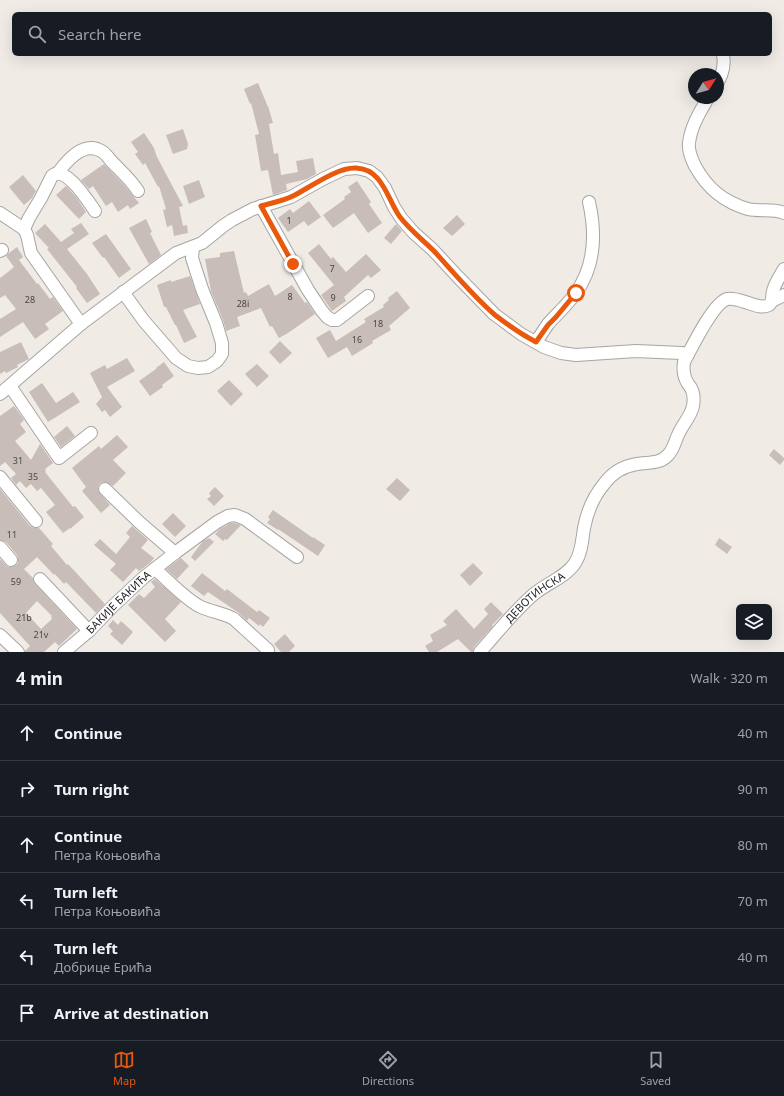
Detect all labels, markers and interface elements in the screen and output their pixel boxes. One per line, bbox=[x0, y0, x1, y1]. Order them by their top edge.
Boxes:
search box bbox=[12, 12, 772, 56]
icon: search bbox=[26, 23, 48, 45]
text: Search here bbox=[58, 24, 141, 44]
north arrow bbox=[688, 68, 724, 104]
house number: 1 bbox=[286, 214, 292, 227]
route end bbox=[284, 255, 302, 273]
house number: 7 bbox=[329, 262, 335, 275]
route start bbox=[567, 284, 585, 302]
house number: 8 bbox=[287, 290, 293, 303]
house number: 9 bbox=[330, 291, 336, 304]
house number: 28 bbox=[25, 293, 35, 306]
house number: 28i bbox=[237, 297, 249, 310]
house number: 18 bbox=[373, 317, 383, 330]
house number: 16 bbox=[352, 333, 362, 346]
house number: 31 bbox=[13, 454, 23, 467]
house number: 35 bbox=[28, 470, 38, 483]
house number: 11 bbox=[7, 528, 17, 541]
street label: БАКИЈЕ БАКИЋА bbox=[82, 566, 154, 637]
street label: ДЕВОТИНСКА bbox=[501, 568, 568, 625]
house number: 59 bbox=[11, 575, 21, 588]
map controls bbox=[736, 604, 772, 640]
button: layers bbox=[736, 604, 772, 640]
house number: 21b bbox=[16, 611, 32, 624]
house number: 21v bbox=[34, 628, 49, 641]
text: 4 min bbox=[16, 667, 63, 690]
text: Walk · 320 m bbox=[690, 669, 768, 687]
icon: ahead bbox=[16, 722, 38, 744]
text: Continue bbox=[54, 723, 122, 743]
text: 40 m bbox=[738, 724, 768, 742]
icon: right bbox=[16, 778, 38, 800]
text: Turn right bbox=[54, 779, 129, 799]
text: 90 m bbox=[738, 780, 768, 798]
text: Continue bbox=[54, 826, 122, 846]
icon: ahead bbox=[16, 834, 38, 856]
text: 80 m bbox=[738, 836, 768, 854]
text: Петра Коњовића bbox=[54, 846, 161, 864]
text: Turn left bbox=[54, 882, 118, 902]
icon: left bbox=[16, 890, 38, 912]
text: 70 m bbox=[738, 892, 768, 910]
text: Петра Коњовића bbox=[54, 902, 161, 920]
text: Turn left bbox=[54, 938, 118, 958]
icon: left bbox=[16, 946, 38, 968]
text: 40 m bbox=[738, 948, 768, 966]
text: Добрице Ерића bbox=[54, 958, 152, 976]
icon: arrive bbox=[16, 1002, 38, 1024]
text: Arrive at destination bbox=[54, 1003, 209, 1023]
tab: Map bbox=[113, 1049, 136, 1088]
tab: Directions bbox=[362, 1049, 414, 1088]
tab: Saved bbox=[640, 1049, 671, 1088]

